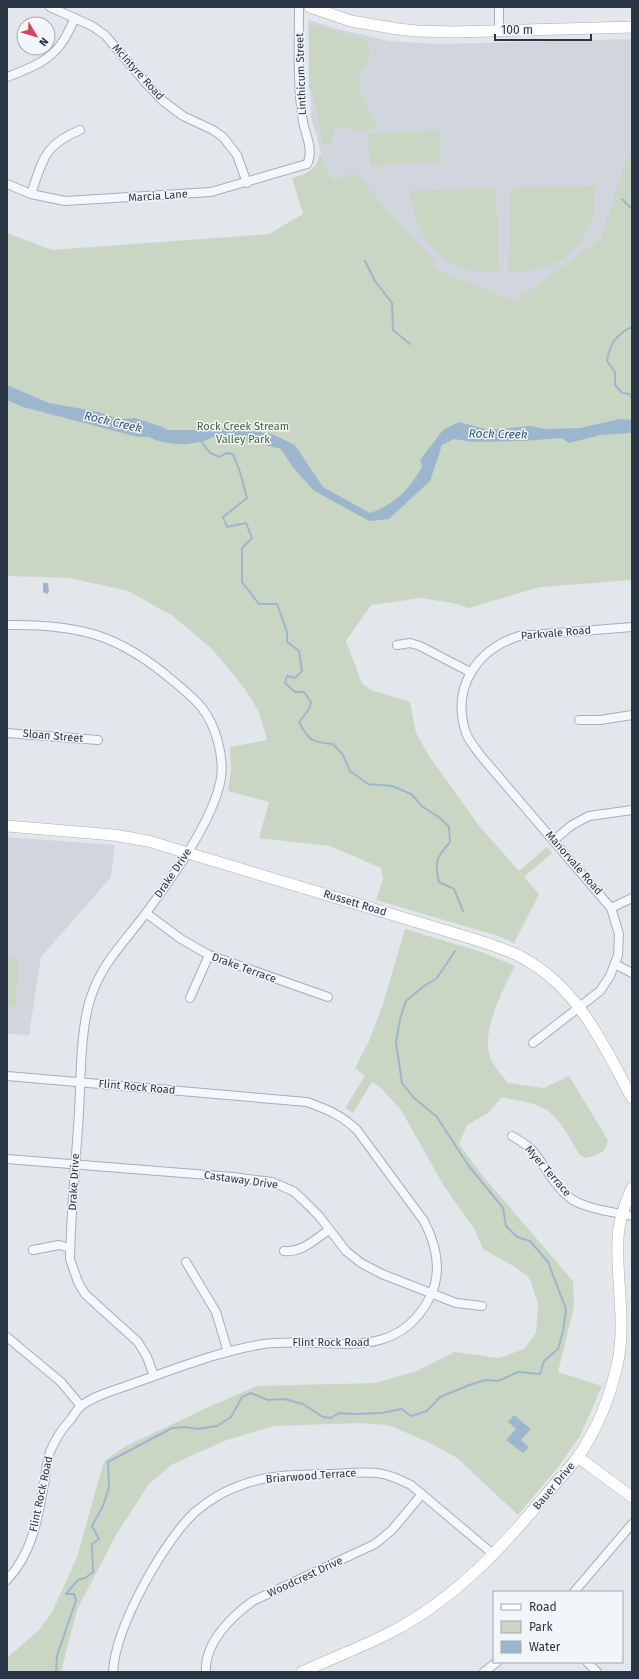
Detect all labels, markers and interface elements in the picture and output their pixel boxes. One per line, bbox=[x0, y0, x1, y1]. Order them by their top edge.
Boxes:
north arrow bbox=[16, 16, 56, 56]
scale bar bbox=[495, 16, 591, 42]
text: 100 m bbox=[501, 23, 533, 37]
street label: Linthicum Street bbox=[293, 33, 309, 115]
text: N bbox=[36, 35, 51, 49]
street label: McIntyre Road bbox=[109, 41, 167, 103]
street label: Marcia Lane bbox=[128, 187, 188, 205]
water label: Rock Creek bbox=[83, 409, 144, 436]
park label: Rock Creek Stream Valley Park bbox=[197, 420, 289, 446]
water label: Rock Creek bbox=[468, 426, 528, 442]
street label: Parkvale Road bbox=[520, 623, 592, 643]
street label: Sloan Street bbox=[22, 727, 84, 745]
street label: Manorvale Road bbox=[543, 828, 605, 898]
street label: Drake Drive bbox=[152, 846, 194, 900]
street label: Russett Road bbox=[322, 887, 388, 919]
street label: Drake Terrace bbox=[210, 950, 278, 986]
street label: Flint Rock Road bbox=[98, 1077, 176, 1097]
street label: Myer Terrace bbox=[522, 1143, 574, 1199]
street label: Drake Drive bbox=[66, 1153, 82, 1211]
street label: Castaway Drive bbox=[203, 1168, 279, 1192]
street label: Flint Rock Road bbox=[292, 1336, 370, 1349]
street label: Flint Rock Road bbox=[27, 1455, 55, 1533]
street label: Bauer Drive bbox=[530, 1460, 578, 1512]
street label: Briarwood Terrace bbox=[265, 1466, 357, 1486]
street label: Woodcrest Drive bbox=[265, 1554, 345, 1600]
legend bbox=[493, 1591, 623, 1663]
text: Road bbox=[529, 1600, 557, 1614]
text: Park bbox=[529, 1620, 553, 1634]
text: Water bbox=[529, 1640, 561, 1654]

